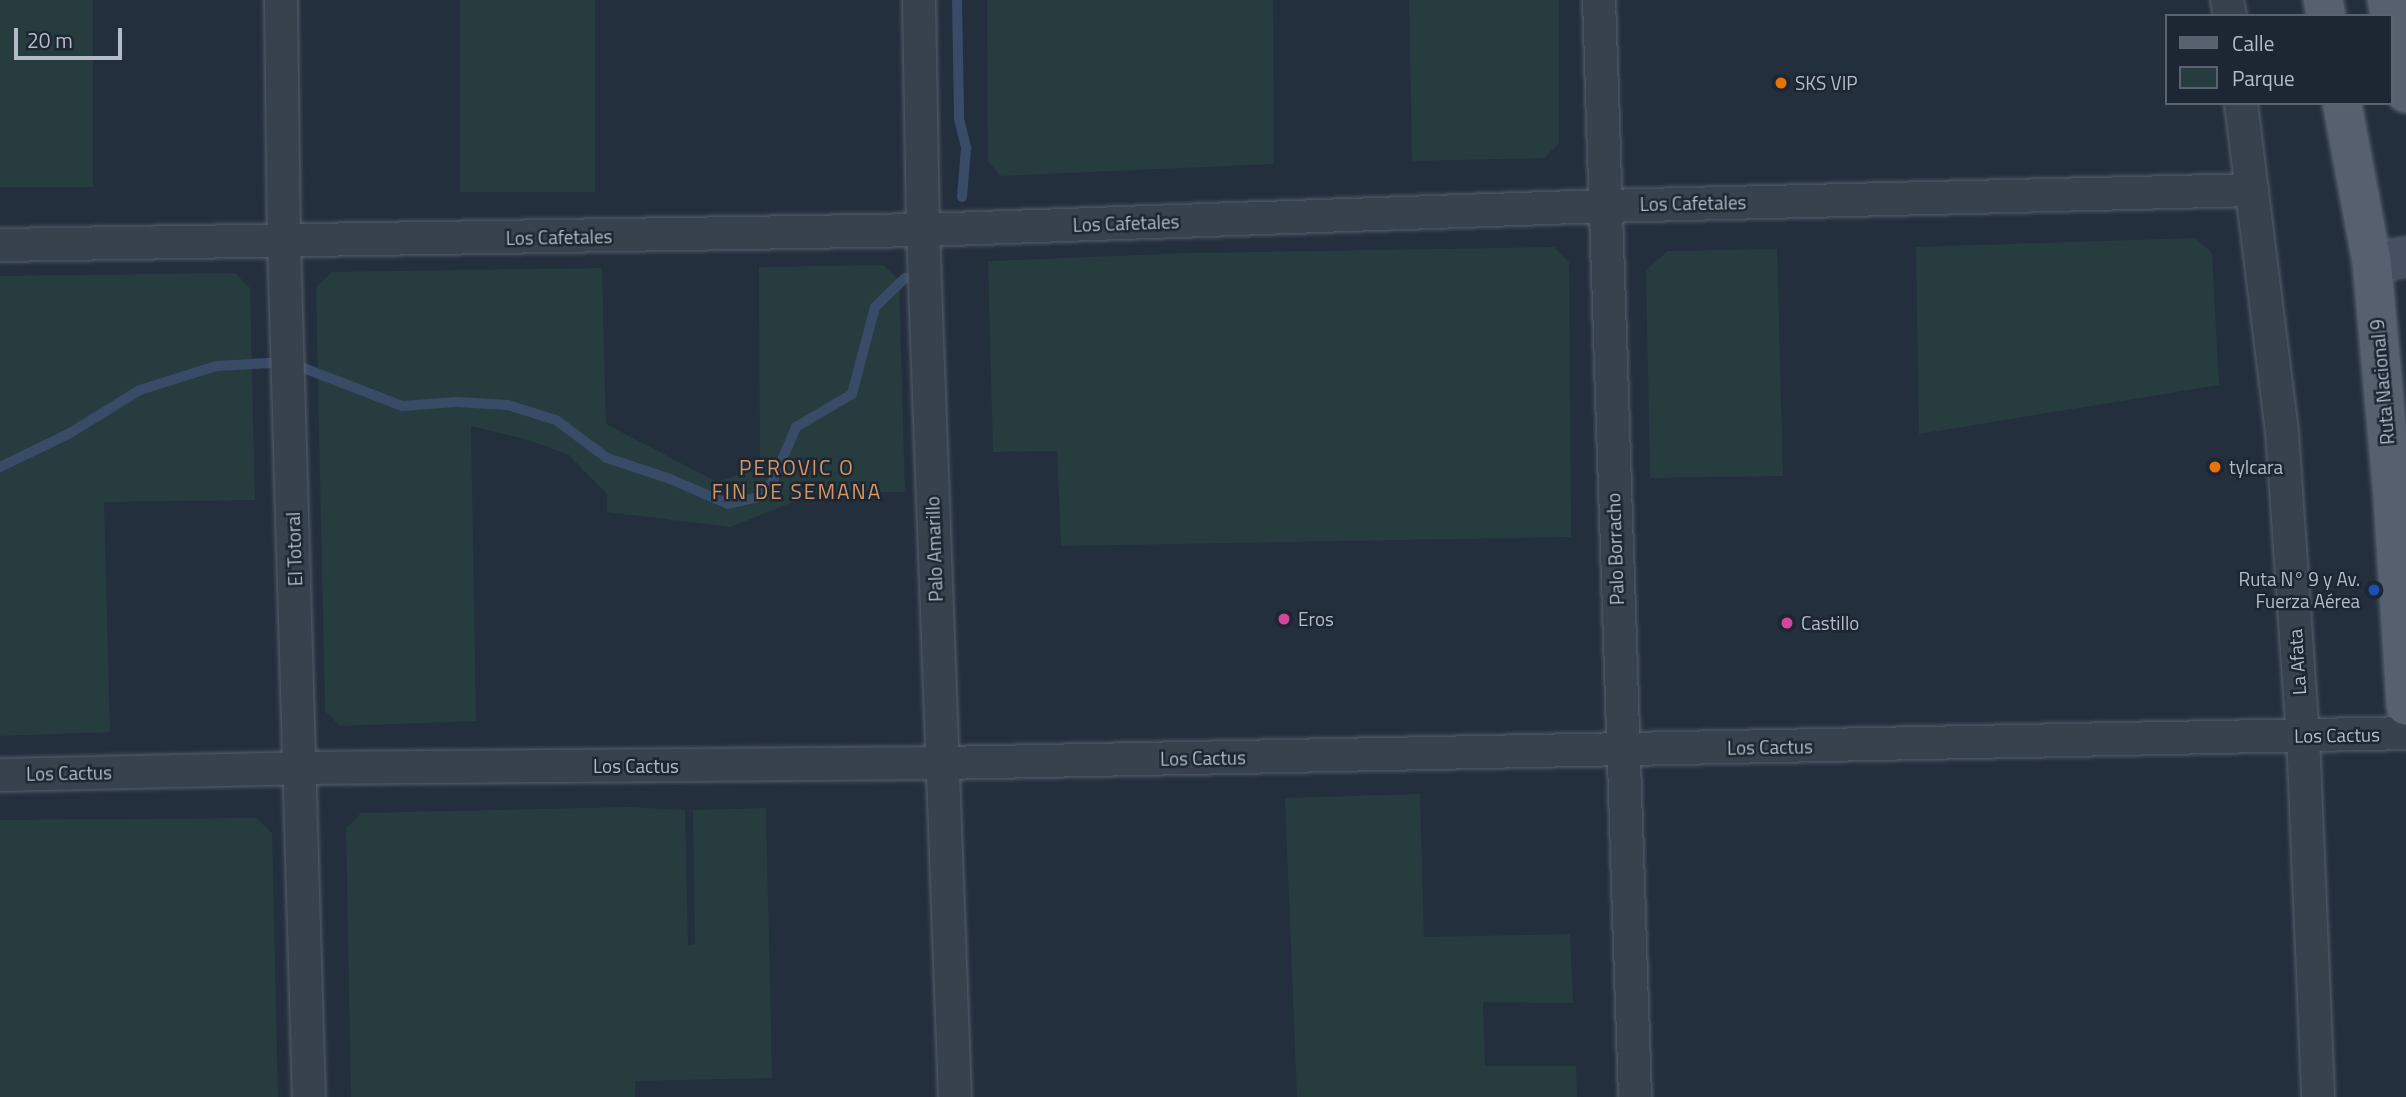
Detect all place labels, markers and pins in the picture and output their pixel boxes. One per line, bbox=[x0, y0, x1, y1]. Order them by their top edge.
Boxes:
place label: SKS VIP bbox=[1795, 72, 1858, 94]
marker: SKS VIP bbox=[1773, 75, 1789, 91]
place label: tylcara bbox=[2229, 456, 2283, 478]
marker: tylcara bbox=[2207, 459, 2223, 475]
place label: Ruta N° 9 y Av. Fuerza Aérea bbox=[2238, 568, 2360, 612]
marker: Ruta N° 9 y Av. Fuerza Aérea bbox=[2366, 582, 2382, 598]
place label: Eros bbox=[1298, 608, 1334, 630]
marker: Eros bbox=[1276, 611, 1292, 627]
place label: Castillo bbox=[1801, 612, 1859, 634]
marker: Castillo bbox=[1779, 615, 1795, 631]

